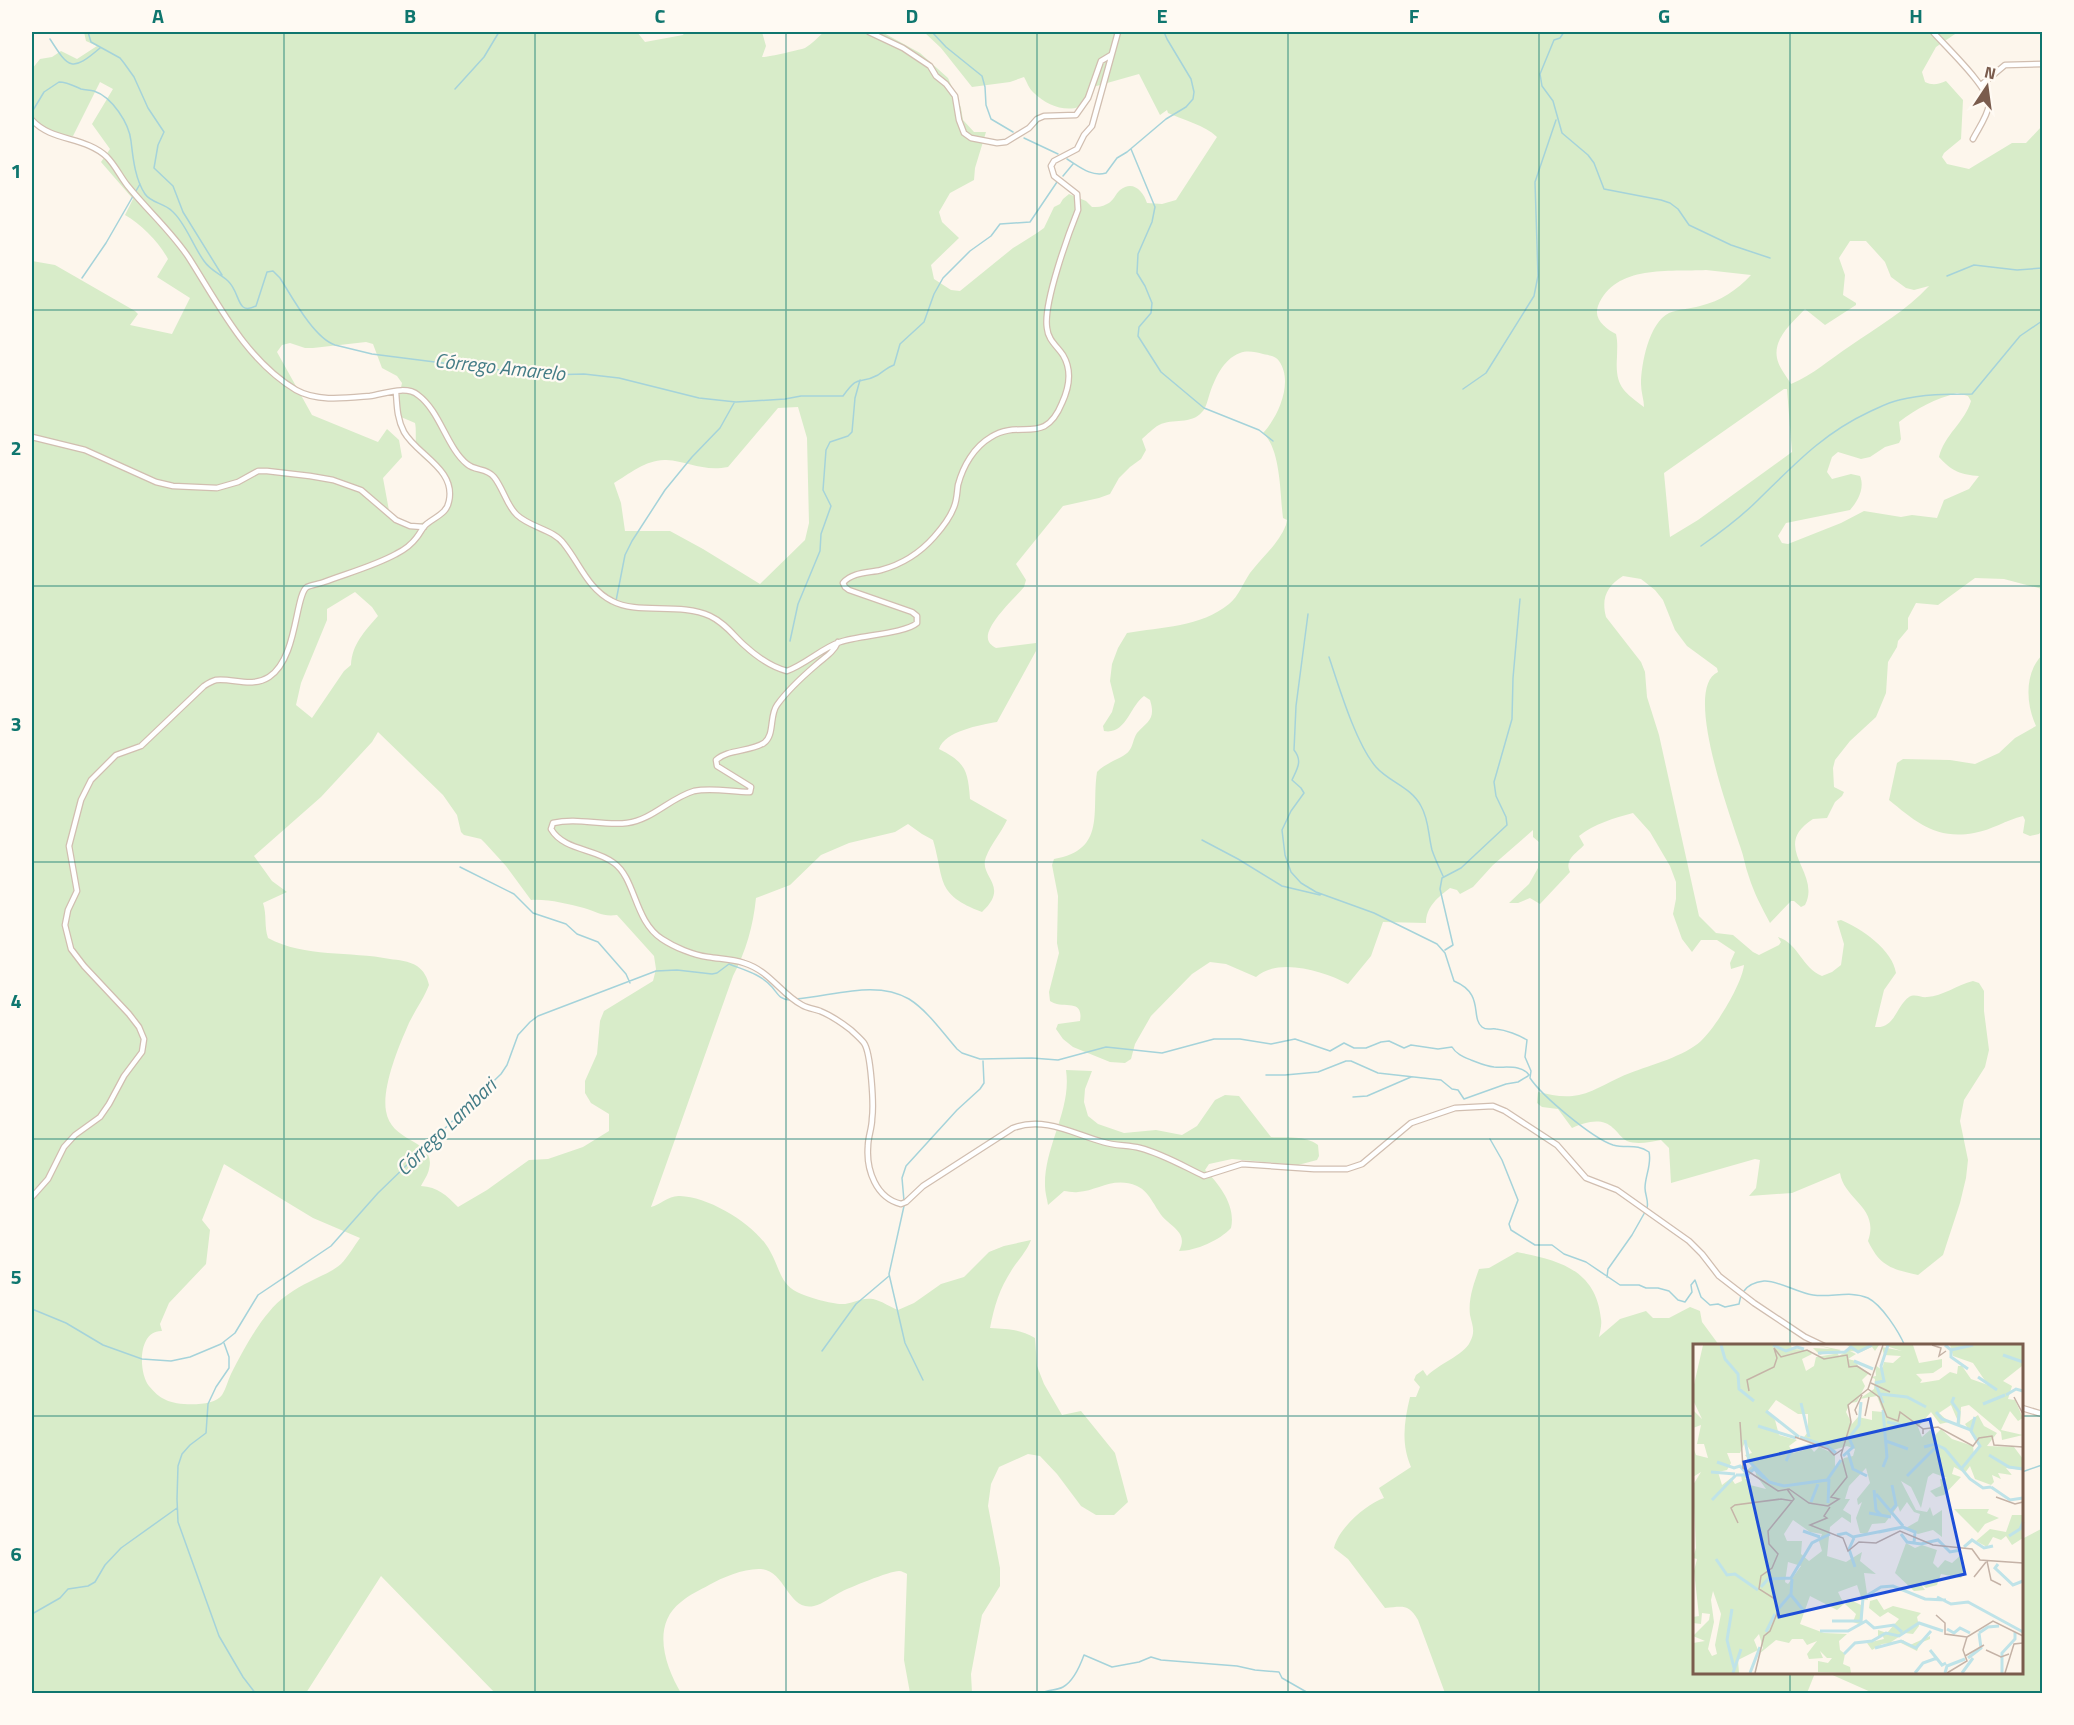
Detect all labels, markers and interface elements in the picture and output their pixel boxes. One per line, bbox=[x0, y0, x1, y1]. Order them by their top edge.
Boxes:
text: A bbox=[152, 0, 164, 31]
text: B bbox=[404, 0, 416, 31]
text: C bbox=[655, 0, 666, 31]
text: D bbox=[906, 0, 918, 31]
text: E bbox=[1156, 0, 1168, 31]
text: F bbox=[1409, 0, 1420, 31]
text: G bbox=[1658, 0, 1670, 31]
text: H bbox=[1909, 0, 1923, 31]
north arrow bbox=[1957, 57, 2017, 117]
text: N bbox=[1982, 59, 1998, 85]
text: 1 bbox=[10, 155, 22, 186]
water label: Córrego Amarelo bbox=[433, 344, 568, 389]
text: 2 bbox=[10, 432, 22, 463]
text: 3 bbox=[10, 708, 22, 739]
text: 4 bbox=[10, 985, 22, 1016]
water label: Córrego Lambari bbox=[388, 1069, 505, 1183]
text: 5 bbox=[10, 1261, 22, 1292]
inset map bbox=[1693, 1344, 2023, 1674]
text: 6 bbox=[10, 1538, 22, 1569]

